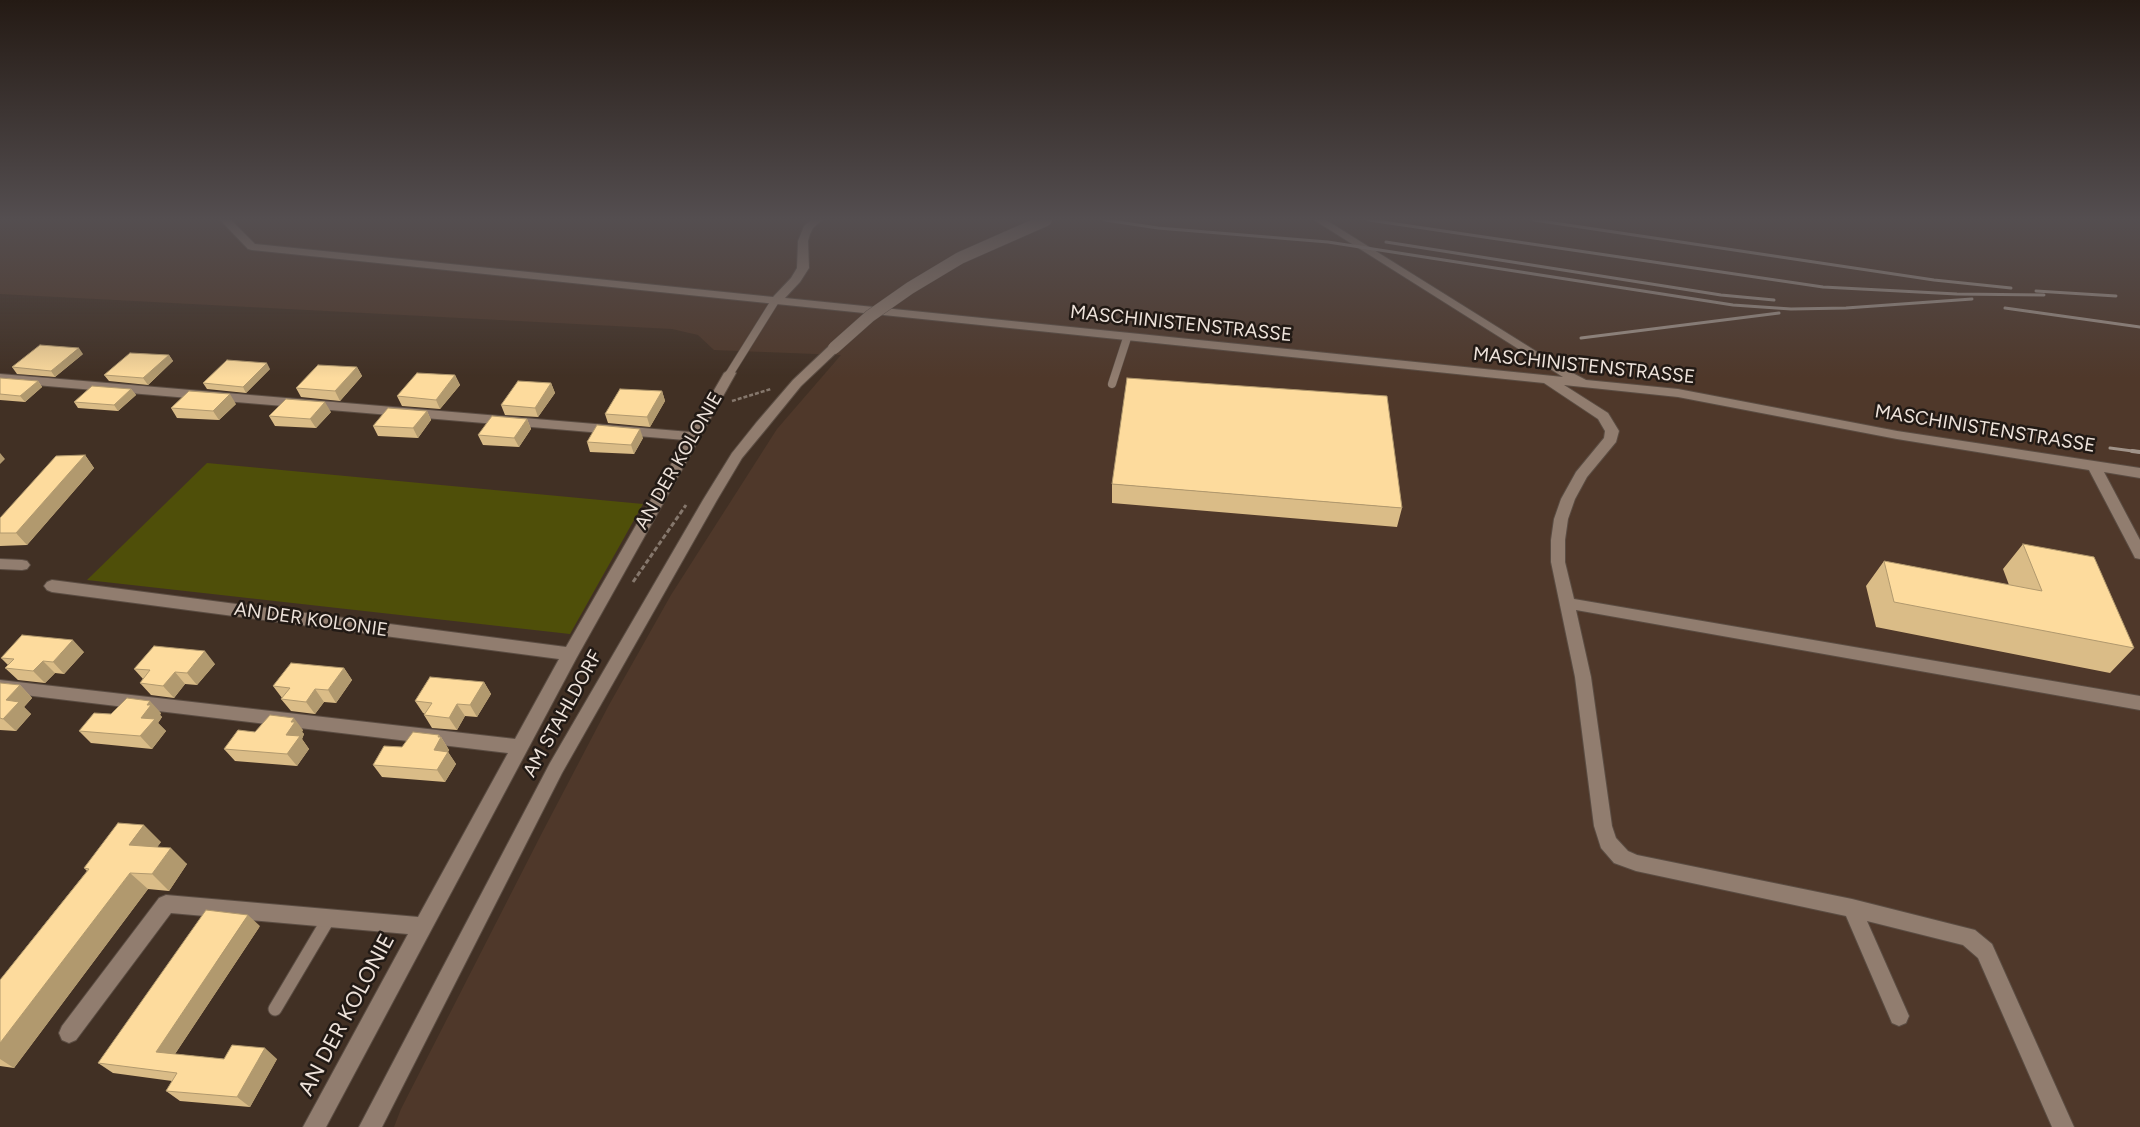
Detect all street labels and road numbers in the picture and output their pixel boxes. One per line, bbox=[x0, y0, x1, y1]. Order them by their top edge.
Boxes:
street label: MASCHINISTENSTRASSE bbox=[1069, 301, 1293, 347]
street label: MASCHINISTENSTRASSE bbox=[1472, 343, 1696, 389]
street label: AN DER KOLONIE bbox=[630, 388, 728, 534]
street label: MASCHINISTENSTRASSE bbox=[1873, 400, 2097, 458]
street label: AN DER KOLONIE bbox=[233, 598, 389, 642]
street label: AM STAHLDORF bbox=[519, 647, 607, 781]
street label: AN DER KOLONIE bbox=[293, 930, 401, 1100]

